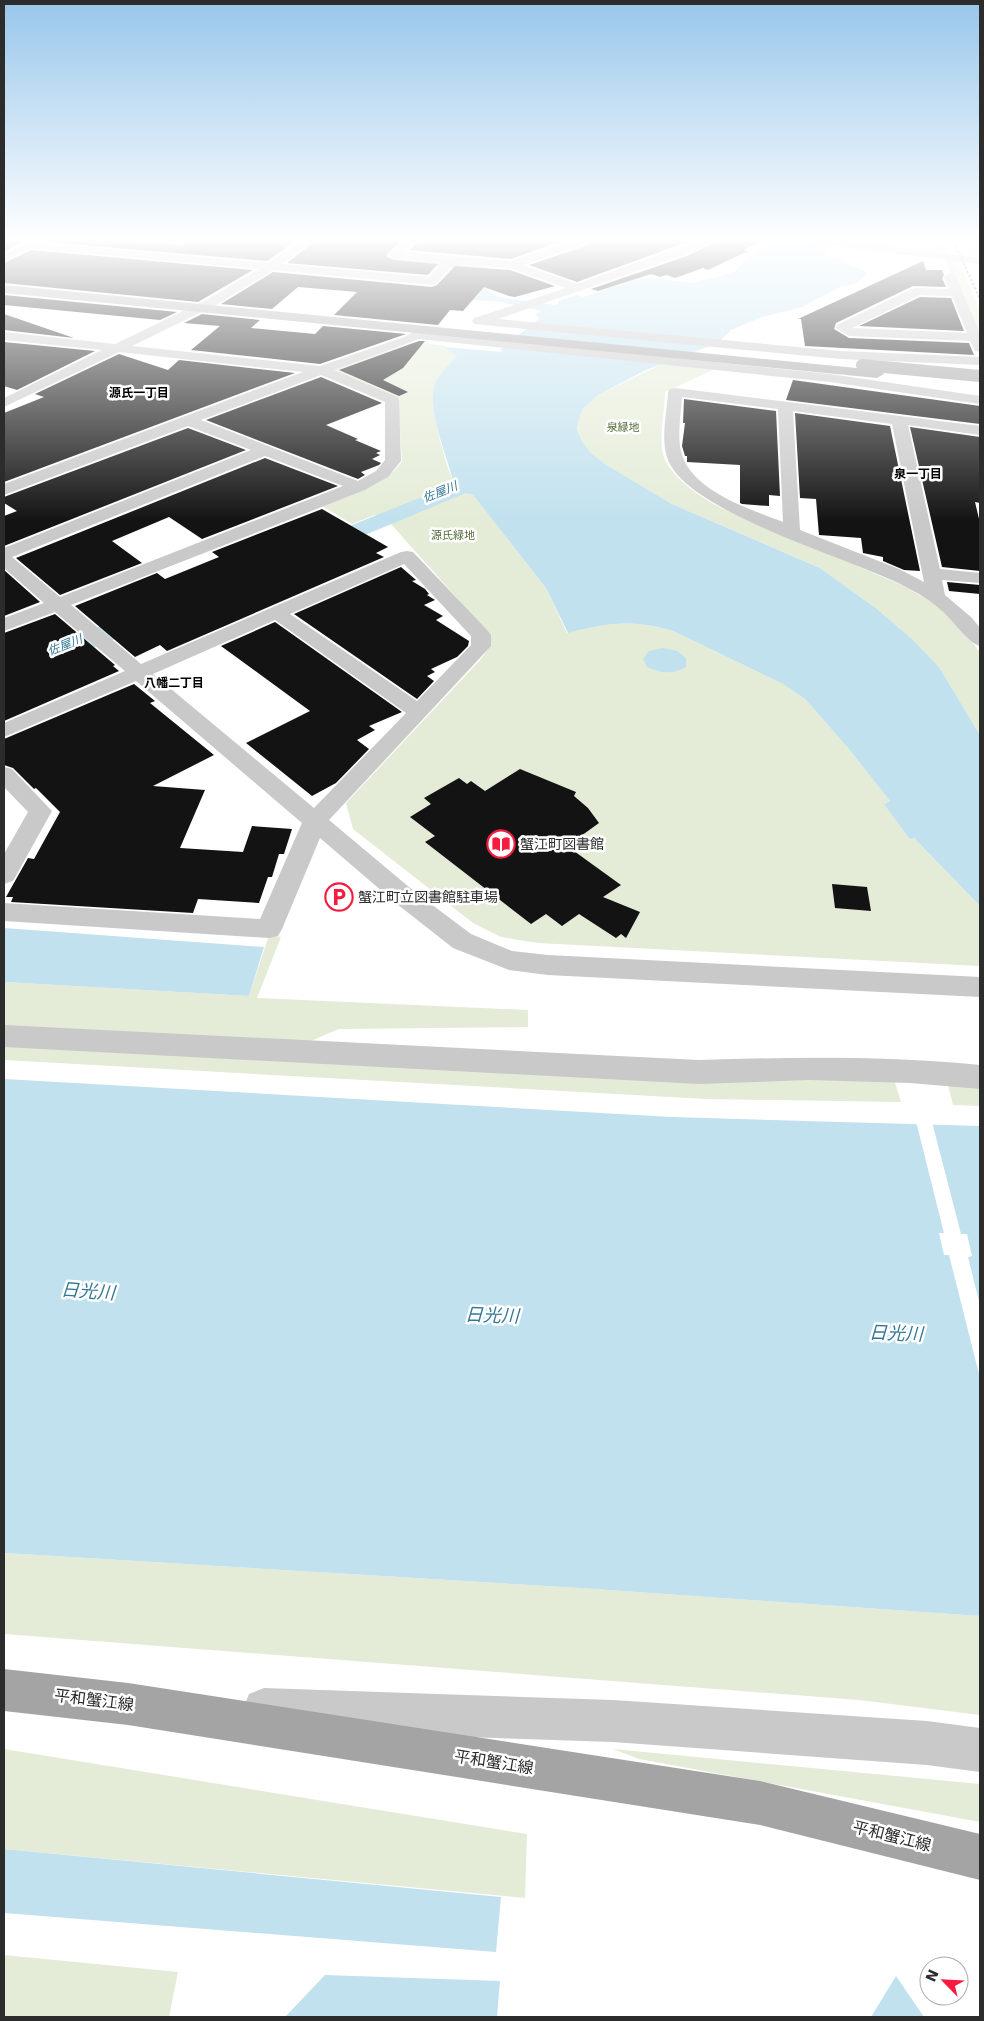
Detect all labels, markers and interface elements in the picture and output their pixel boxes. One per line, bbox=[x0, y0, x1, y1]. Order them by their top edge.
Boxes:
district label: 源氏一丁目 bbox=[109, 386, 169, 400]
park label: 泉緑地 bbox=[607, 421, 640, 434]
district label: 泉一丁目 bbox=[894, 467, 942, 481]
water label: 佐屋川 bbox=[421, 478, 461, 505]
park label: 源氏緑地 bbox=[431, 529, 475, 542]
water label: 佐屋川 bbox=[46, 631, 86, 658]
district label: 八幡二丁目 bbox=[144, 676, 204, 690]
library icon: 蟹江町図書館 bbox=[486, 829, 516, 859]
place label: 蟹江町図書館 bbox=[520, 836, 604, 852]
parking icon: 蟹江町立図書館駐車場 bbox=[324, 882, 354, 912]
place label: 蟹江町立図書館駐車場 bbox=[358, 889, 498, 905]
water label: 日光川 bbox=[60, 1279, 118, 1303]
water label: 日光川 bbox=[465, 1304, 521, 1327]
water label: 日光川 bbox=[869, 1322, 925, 1345]
street label: 平和蟹江線 bbox=[53, 1686, 135, 1714]
street label: 平和蟹江線 bbox=[453, 1746, 535, 1778]
street label: 平和蟹江線 bbox=[851, 1817, 933, 1855]
north arrow bbox=[919, 1956, 969, 2006]
text: N bbox=[922, 1967, 942, 1984]

